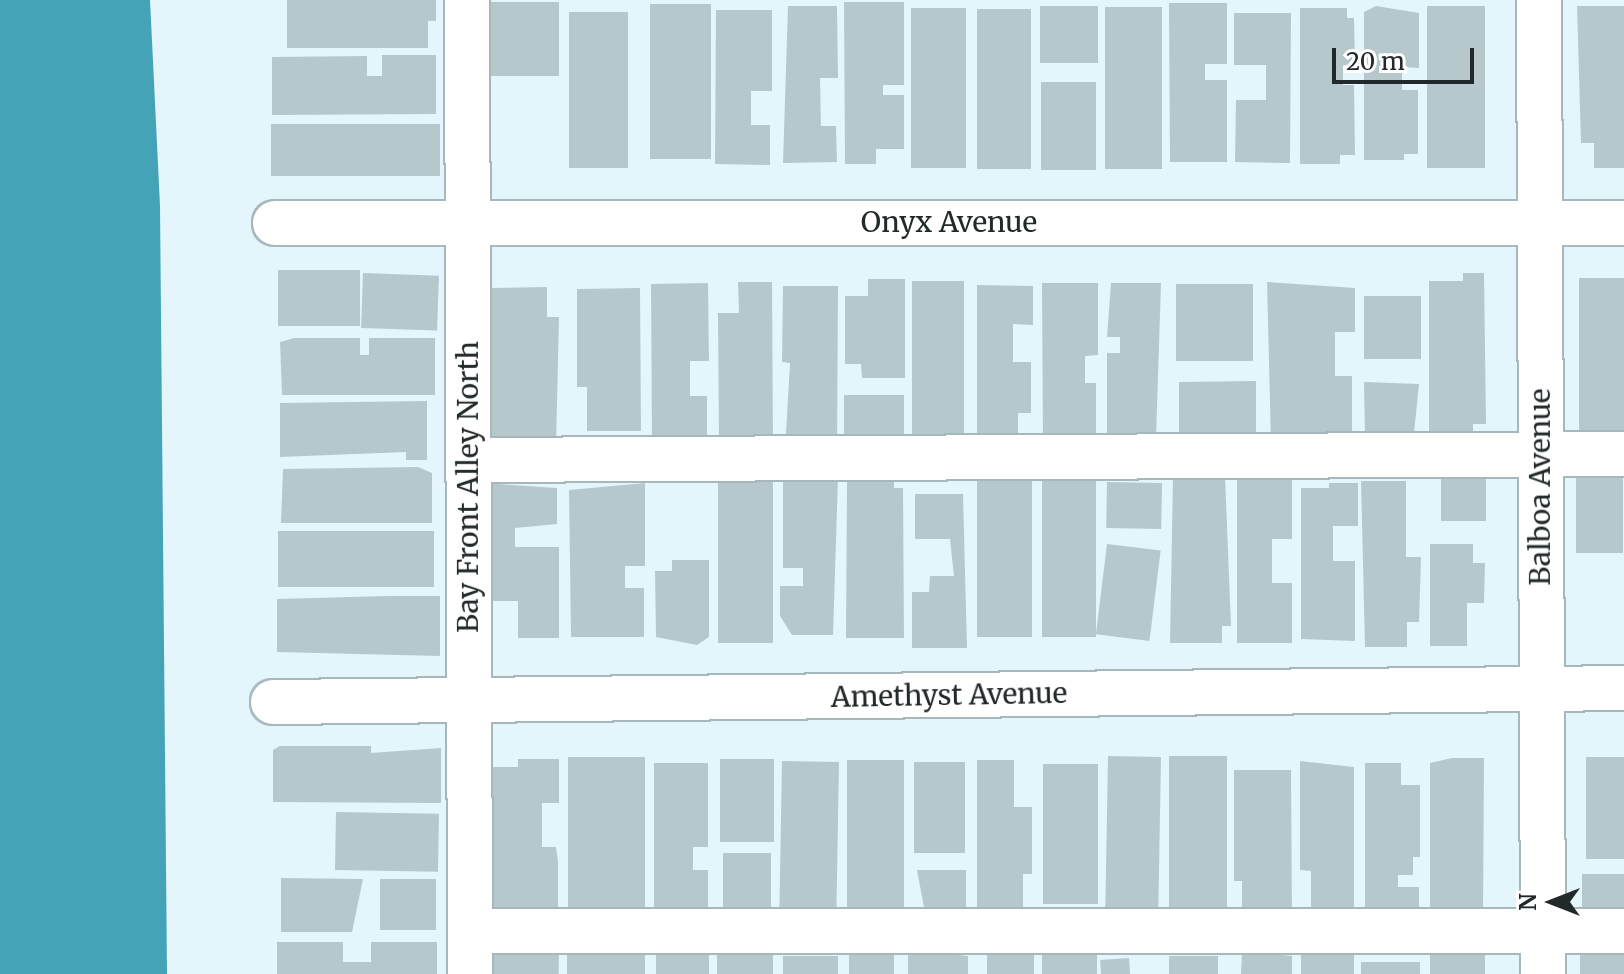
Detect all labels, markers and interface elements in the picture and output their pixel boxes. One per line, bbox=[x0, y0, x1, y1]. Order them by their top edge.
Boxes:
scale bar bbox=[1336, 32, 1478, 82]
text: 20 m bbox=[1346, 46, 1405, 77]
street label: Onyx Avenue bbox=[861, 205, 1037, 239]
street label: Bay Front Alley North bbox=[451, 341, 485, 633]
street label: Balboa Avenue bbox=[1523, 388, 1557, 586]
street label: Amethyst Avenue bbox=[831, 676, 1067, 714]
north arrow bbox=[1512, 862, 1592, 942]
text: N bbox=[1514, 893, 1542, 911]

